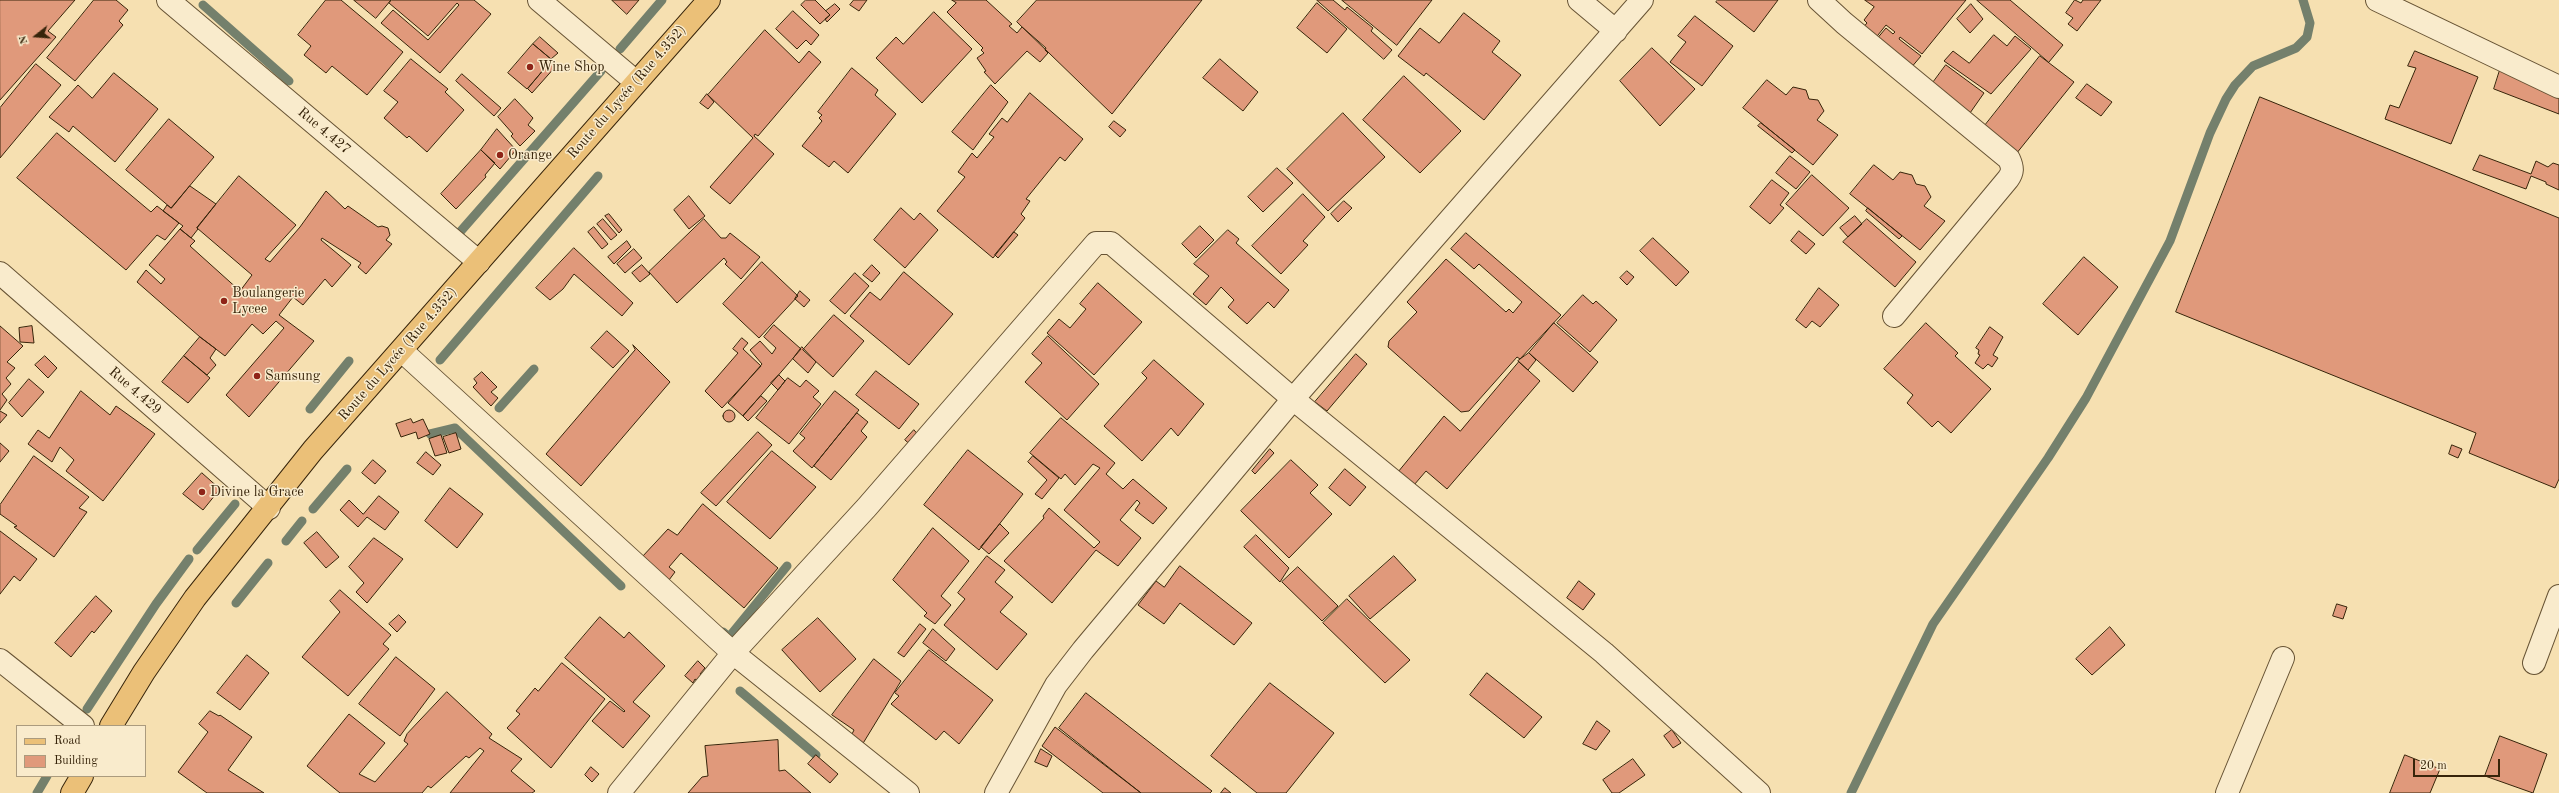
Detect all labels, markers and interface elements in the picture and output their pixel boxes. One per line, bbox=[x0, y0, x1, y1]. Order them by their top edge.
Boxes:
north arrow bbox=[16, 16, 56, 56]
street label: Route du Lycée (Rue 4.352) bbox=[564, 22, 690, 162]
text: N bbox=[18, 34, 31, 45]
place label: Wine Shop bbox=[538, 59, 605, 75]
marker: Wine Shop bbox=[525, 62, 535, 72]
street label: Rue 4.427 bbox=[294, 104, 354, 158]
place label: Orange bbox=[508, 147, 552, 163]
marker: Orange bbox=[495, 150, 505, 160]
street label: Route du Lycée (Rue 4.352) bbox=[335, 284, 461, 424]
place label: Boulangerie Lycee bbox=[232, 285, 304, 318]
marker: Boulangerie Lycee bbox=[219, 296, 229, 306]
street label: Rue 4.429 bbox=[105, 364, 165, 418]
place label: Samsung bbox=[265, 368, 320, 384]
marker: Samsung bbox=[252, 371, 262, 381]
place label: Divine la Grace bbox=[210, 484, 304, 500]
marker: Divine la Grace bbox=[197, 487, 207, 497]
legend bbox=[16, 725, 146, 777]
text: Road bbox=[54, 735, 81, 747]
scale bar bbox=[2415, 751, 2502, 777]
text: Building bbox=[54, 755, 98, 767]
text: 20 m bbox=[2420, 760, 2447, 772]

